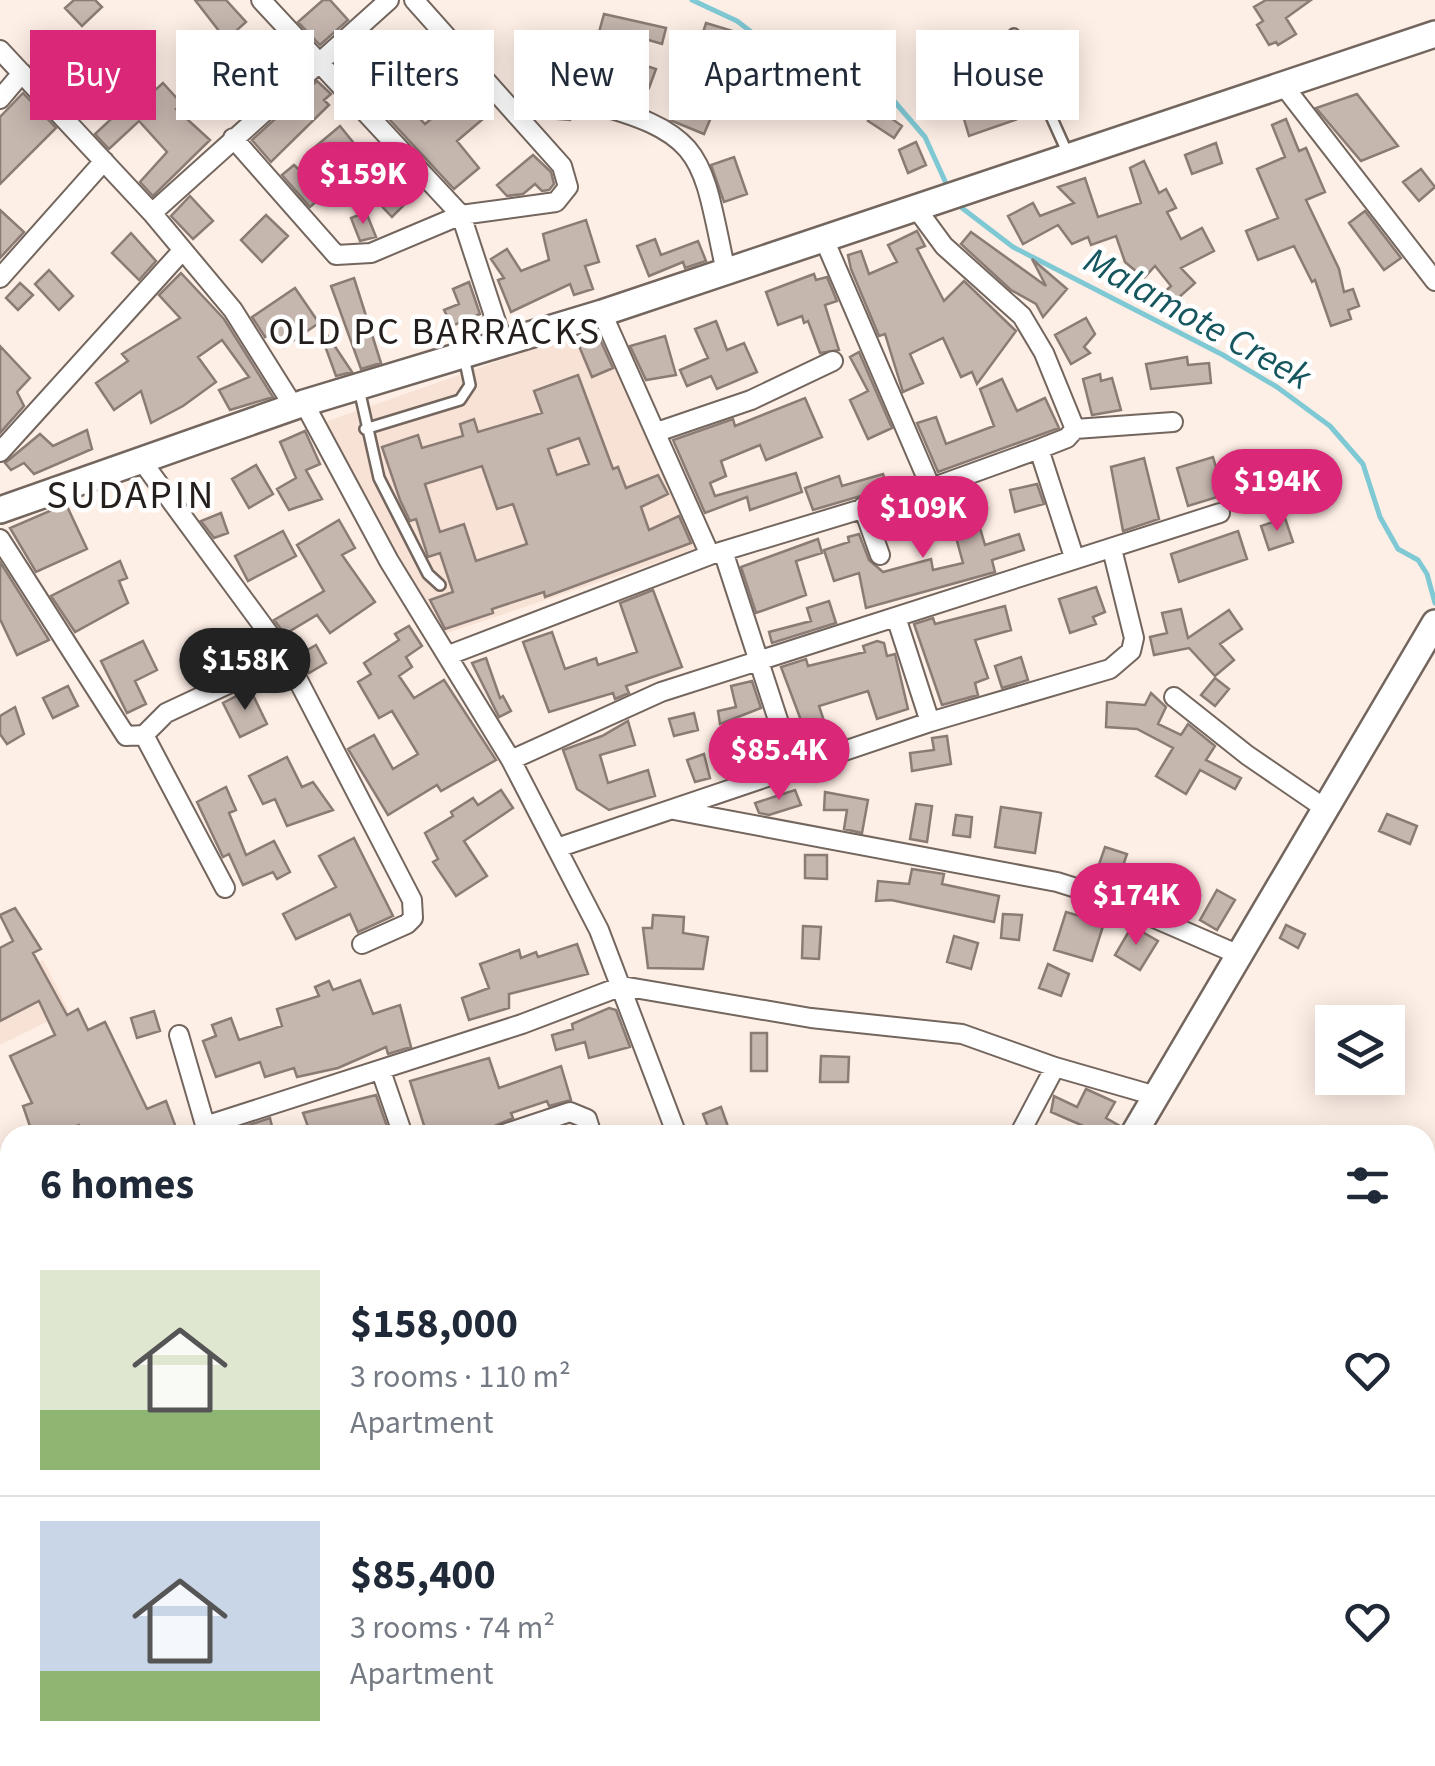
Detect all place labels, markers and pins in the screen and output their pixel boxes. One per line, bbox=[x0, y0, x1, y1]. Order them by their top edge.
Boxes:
pin: $159K bbox=[293, 142, 433, 227]
pin: $194K bbox=[1207, 449, 1347, 534]
pin: $109K bbox=[853, 476, 993, 561]
pin: $158K bbox=[175, 628, 315, 713]
pin: $85.4K bbox=[698, 718, 860, 803]
pin: $174K bbox=[1066, 863, 1206, 948]

